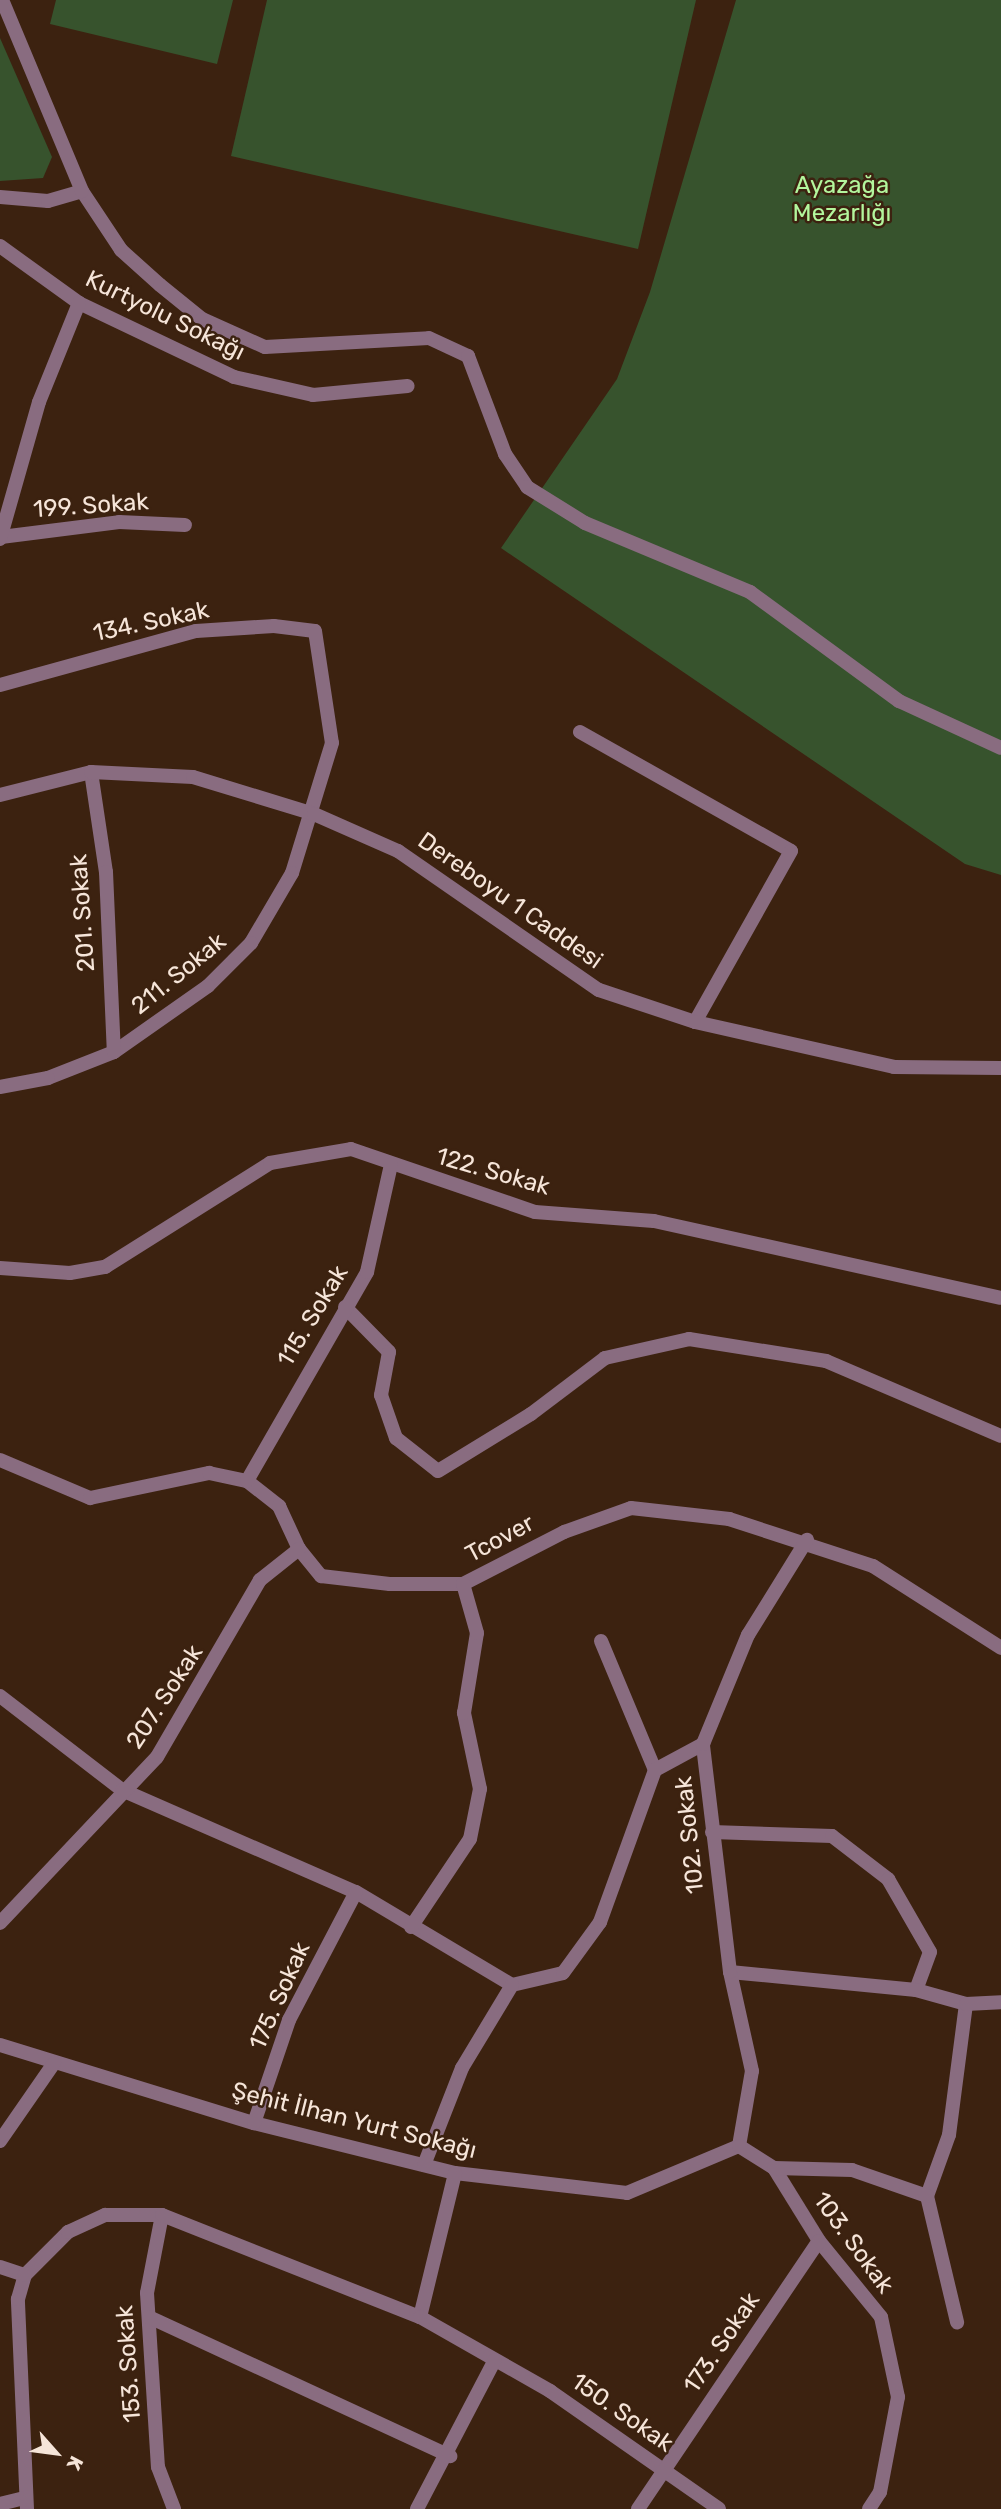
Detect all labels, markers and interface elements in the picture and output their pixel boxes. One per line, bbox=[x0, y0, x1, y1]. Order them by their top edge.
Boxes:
park label: Ayazağa Mezarlığı bbox=[793, 172, 891, 228]
street label: Kurtyolu Sokağı bbox=[81, 265, 249, 367]
street label: 199. Sokak bbox=[32, 488, 150, 524]
street label: 134. Sokak bbox=[90, 596, 212, 648]
street label: Dereboyu 1 Caddesi bbox=[412, 826, 608, 976]
street label: 201. Sokak bbox=[65, 853, 101, 973]
street label: 211. Sokak bbox=[126, 927, 232, 1021]
street label: 122. Sokak bbox=[433, 1142, 553, 1202]
street label: 115. Sokak bbox=[272, 1260, 354, 1372]
street label: Tcover bbox=[461, 1509, 539, 1569]
street label: 207. Sokak bbox=[121, 1639, 209, 1755]
street label: 102. Sokak bbox=[670, 1775, 710, 1895]
street label: 175. Sokak bbox=[243, 1938, 317, 2054]
street label: Şehit İlhan Yurt Sokağı bbox=[228, 2077, 480, 2165]
street label: 103. Sokak bbox=[807, 2187, 899, 2299]
street label: 173. Sokak bbox=[678, 2287, 766, 2399]
street label: 153. Sokak bbox=[111, 2304, 147, 2424]
street label: 150. Sokak bbox=[565, 2367, 679, 2459]
north arrow bbox=[21, 2418, 91, 2488]
text: K bbox=[62, 2452, 88, 2474]

